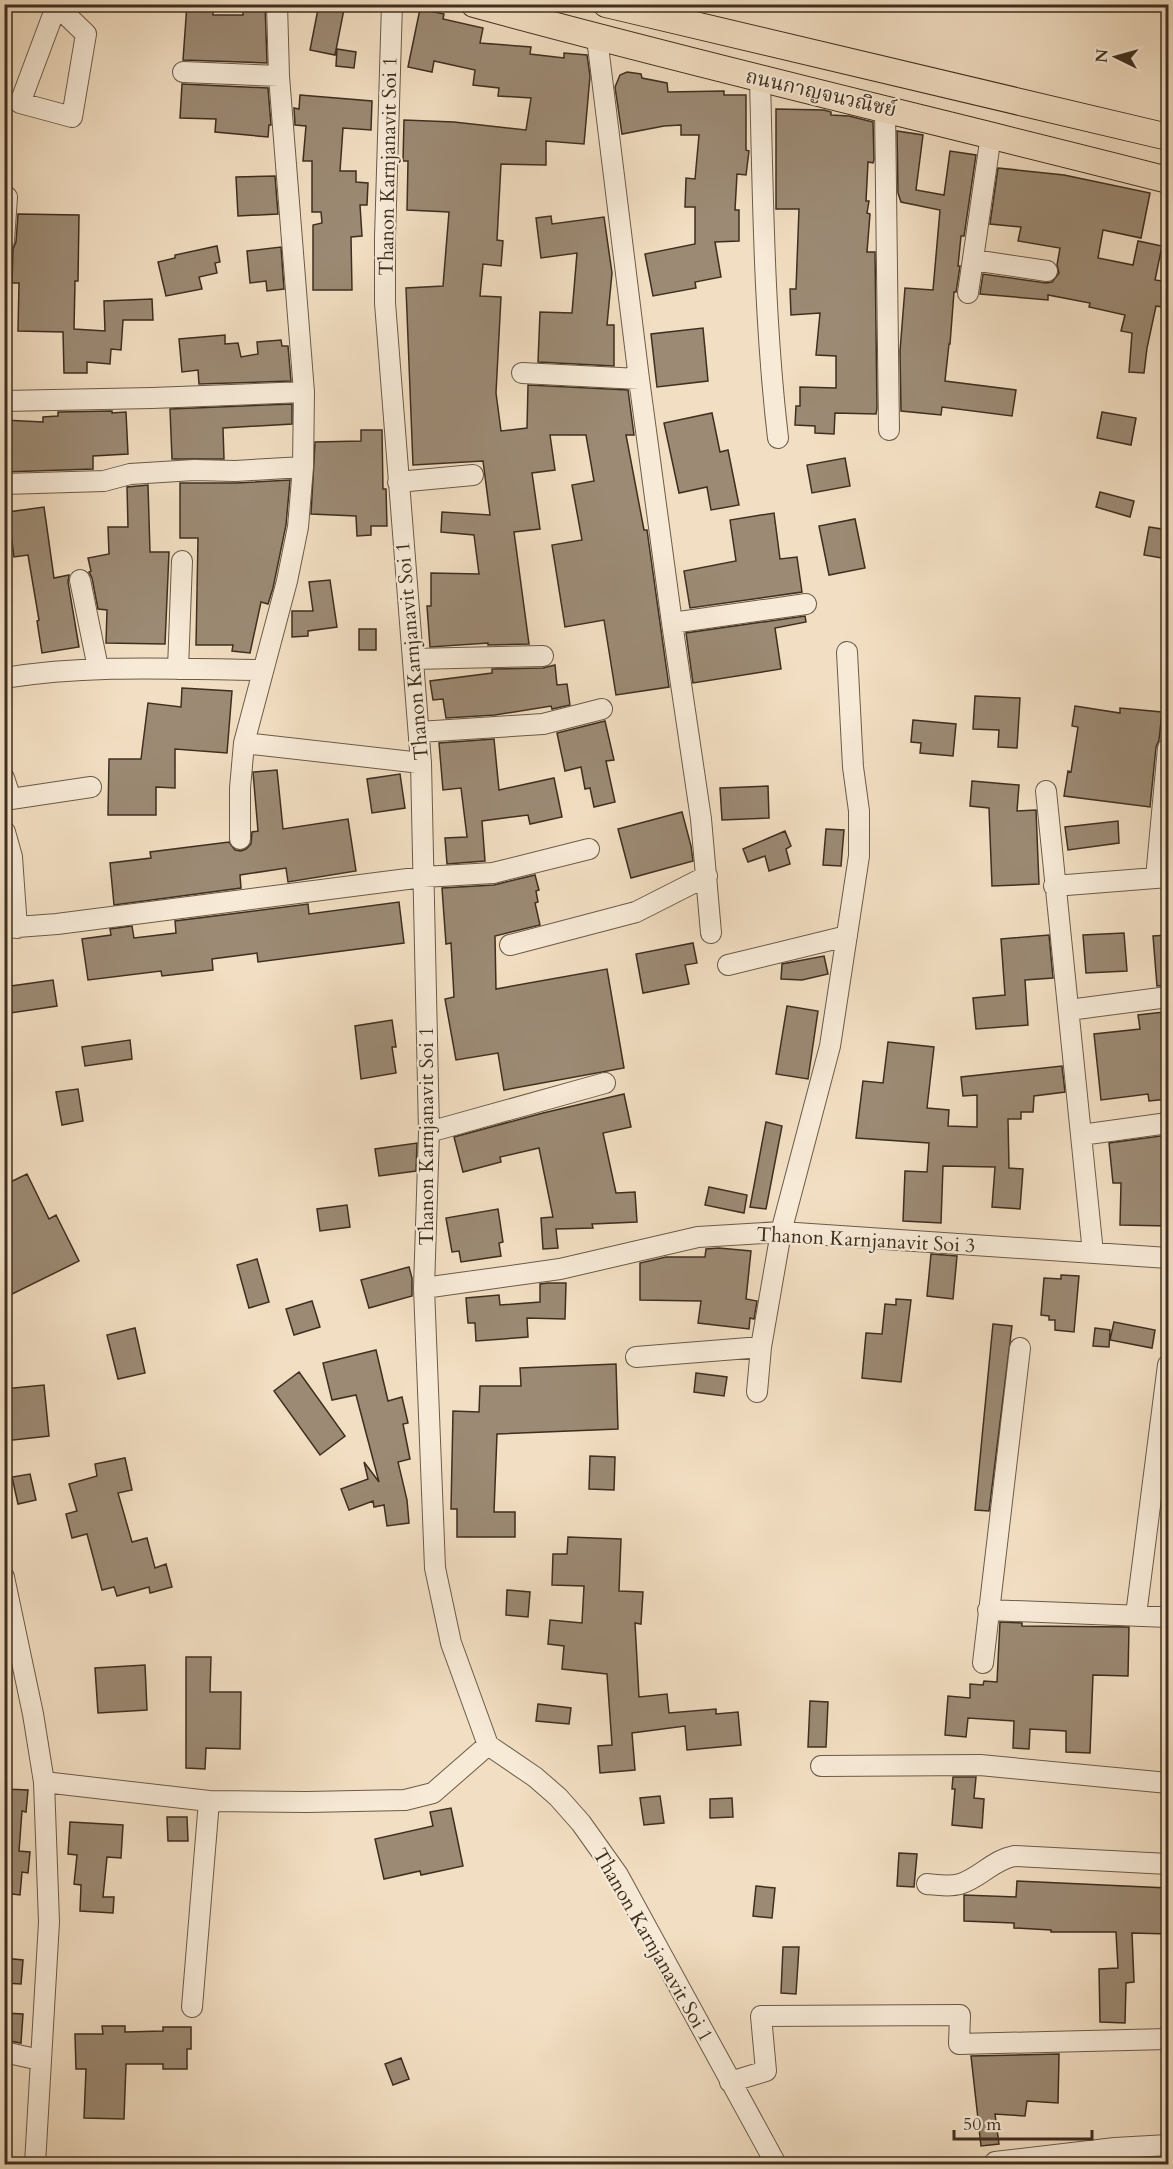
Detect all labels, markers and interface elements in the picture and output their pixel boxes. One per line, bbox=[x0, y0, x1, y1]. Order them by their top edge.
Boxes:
north arrow bbox=[1086, 27, 1146, 87]
text: N bbox=[1090, 48, 1114, 64]
street label: Thanon Karnjanavit Soi 1 bbox=[373, 56, 403, 276]
street label: ถนนกาญจนวณิชย์ bbox=[743, 62, 899, 124]
street label: Thanon Karnjanavit Soi 1 bbox=[389, 541, 435, 761]
street label: Thanon Karnjanavit Soi 1 bbox=[413, 1026, 440, 1246]
street label: Thanon Karnjanavit Soi 3 bbox=[756, 1221, 976, 1259]
street label: Thanon Karnjanavit Soi 1 bbox=[587, 1843, 719, 2047]
scale bar bbox=[954, 2103, 1092, 2141]
text: 50 m bbox=[963, 2112, 1002, 2137]

